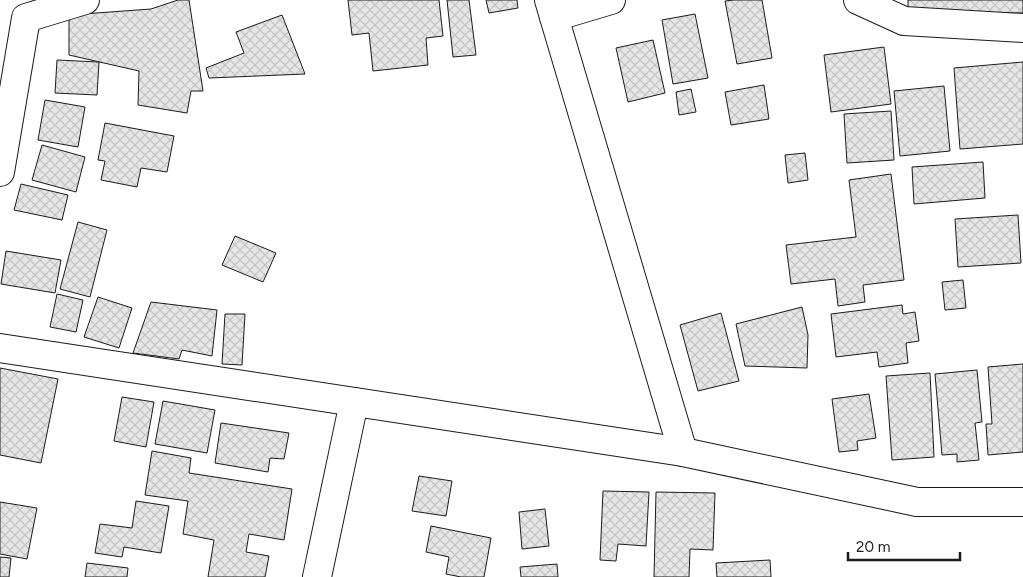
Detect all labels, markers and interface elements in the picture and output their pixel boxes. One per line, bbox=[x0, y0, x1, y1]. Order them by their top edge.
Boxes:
scale bar bbox=[848, 530, 960, 562]
text: 20 m bbox=[856, 538, 890, 556]

